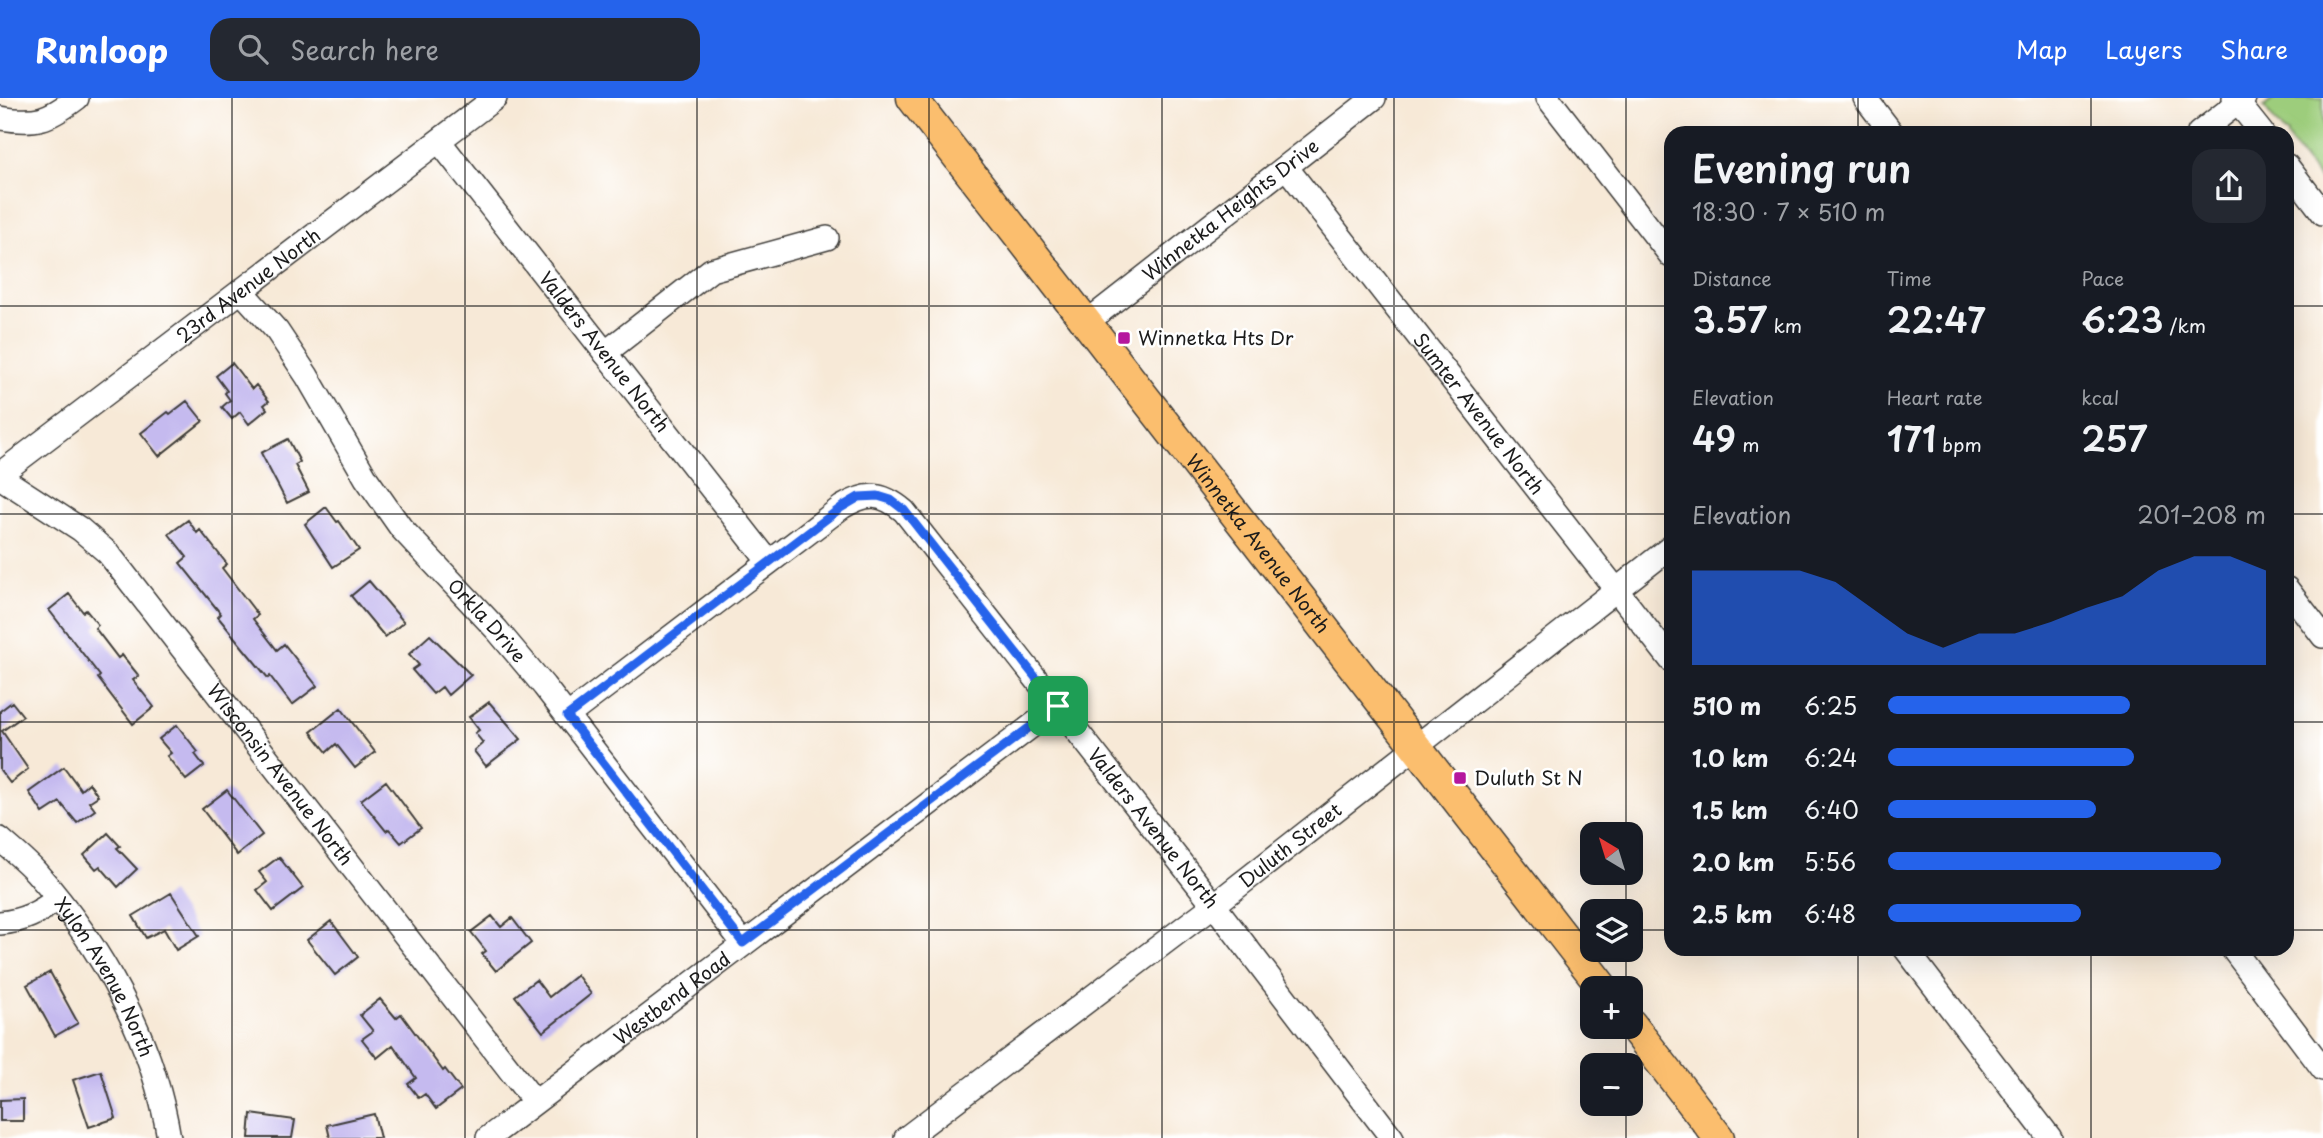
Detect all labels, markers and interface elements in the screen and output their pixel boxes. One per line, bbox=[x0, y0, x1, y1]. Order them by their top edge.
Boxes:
search box bbox=[210, 18, 700, 81]
text: Runloop bbox=[35, 24, 168, 74]
icon: search bbox=[234, 30, 272, 68]
text: Search here bbox=[290, 30, 439, 69]
text: Map bbox=[2016, 31, 2067, 67]
text: Layers bbox=[2105, 31, 2182, 67]
text: Share bbox=[2220, 31, 2288, 67]
street label: Winnetka Heights Drive bbox=[1136, 131, 1324, 287]
text: Evening run bbox=[1692, 139, 1911, 196]
button: share bbox=[2192, 149, 2266, 223]
text: 18:30 · 7 × 510 m bbox=[1692, 194, 1886, 229]
street label: 23rd Avenue North bbox=[170, 221, 326, 348]
text: Distance bbox=[1692, 264, 1772, 292]
text: Time bbox=[1887, 264, 1932, 292]
text: Pace bbox=[2081, 264, 2124, 292]
street label: Valders Avenue North bbox=[533, 265, 677, 438]
text: 3.57 bbox=[1692, 292, 1767, 345]
text: 22:47 bbox=[1887, 292, 1986, 345]
text: 6:23 bbox=[2081, 292, 2163, 345]
text: km bbox=[1767, 311, 1802, 339]
text: /km bbox=[2163, 311, 2206, 339]
place label: Winnetka Hts Dr bbox=[1138, 323, 1294, 351]
street label: Sumter Avenue North bbox=[1407, 326, 1552, 500]
marker: Winnetka Hts Dr bbox=[1116, 330, 1132, 346]
text: Elevation bbox=[1692, 383, 1774, 411]
text: Heart rate bbox=[1887, 383, 1983, 411]
text: kcal bbox=[2081, 383, 2119, 411]
text: 49 bbox=[1692, 411, 1736, 464]
text: 171 bbox=[1887, 411, 1936, 464]
text: 257 bbox=[2081, 411, 2147, 464]
text: m bbox=[1736, 430, 1760, 458]
text: bpm bbox=[1936, 430, 1982, 458]
street label: Winnetka Avenue North bbox=[1180, 447, 1337, 638]
text: Elevation bbox=[1692, 497, 1791, 532]
text: 201–208 m bbox=[2137, 497, 2266, 532]
street label: Orkla Drive bbox=[442, 571, 533, 668]
pin bbox=[1028, 676, 1088, 736]
street label: Wisconsin Avenue North bbox=[201, 677, 361, 871]
icon: arrive bbox=[1039, 687, 1077, 725]
text: 510 m bbox=[1692, 688, 1761, 723]
text: 6:25 bbox=[1804, 688, 1857, 723]
text: 1.0 km bbox=[1692, 740, 1769, 775]
text: 6:24 bbox=[1804, 740, 1858, 775]
street label: Valders Avenue North bbox=[1082, 741, 1226, 914]
place label: Duluth St N bbox=[1474, 763, 1583, 791]
marker: Duluth St N bbox=[1452, 770, 1468, 786]
text: 1.5 km bbox=[1692, 792, 1768, 827]
text: 6:40 bbox=[1804, 792, 1859, 827]
street label: Duluth Street bbox=[1232, 795, 1347, 894]
north arrow bbox=[1580, 822, 1643, 886]
map controls bbox=[1580, 822, 1643, 1116]
text: 2.0 km bbox=[1692, 844, 1774, 879]
text: 5:56 bbox=[1804, 844, 1856, 879]
street label: Xylon Avenue North bbox=[49, 891, 162, 1060]
text: 2.5 km bbox=[1692, 896, 1772, 931]
text: 6:48 bbox=[1804, 896, 1856, 931]
button: layers bbox=[1580, 899, 1643, 962]
street label: Westbend Road bbox=[607, 944, 736, 1051]
button: + bbox=[1580, 976, 1643, 1039]
button: − bbox=[1580, 1053, 1643, 1116]

